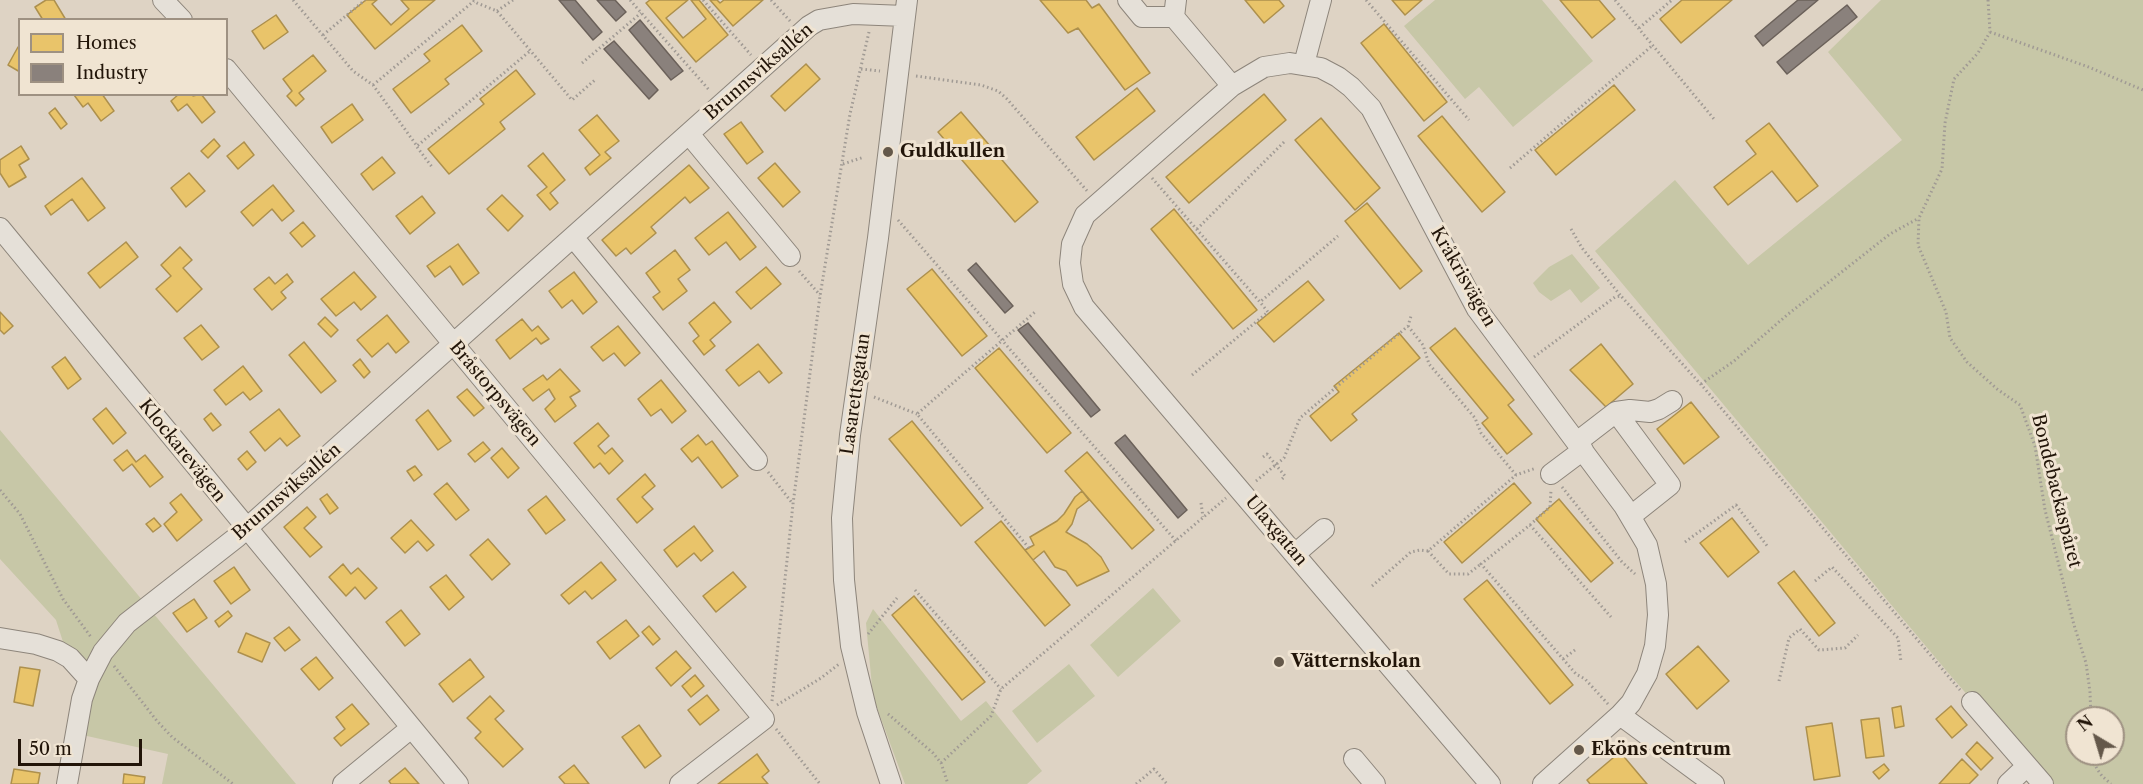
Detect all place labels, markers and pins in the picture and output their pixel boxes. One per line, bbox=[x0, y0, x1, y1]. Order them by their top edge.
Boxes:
place label: Guldkullen bbox=[900, 141, 1005, 163]
marker: Guldkullen bbox=[881, 145, 895, 159]
place label: Vätternskolan bbox=[1291, 651, 1421, 673]
marker: Vätternskolan bbox=[1272, 655, 1286, 669]
place label: Eköns centrum bbox=[1591, 739, 1731, 761]
marker: Eköns centrum bbox=[1572, 743, 1586, 757]

